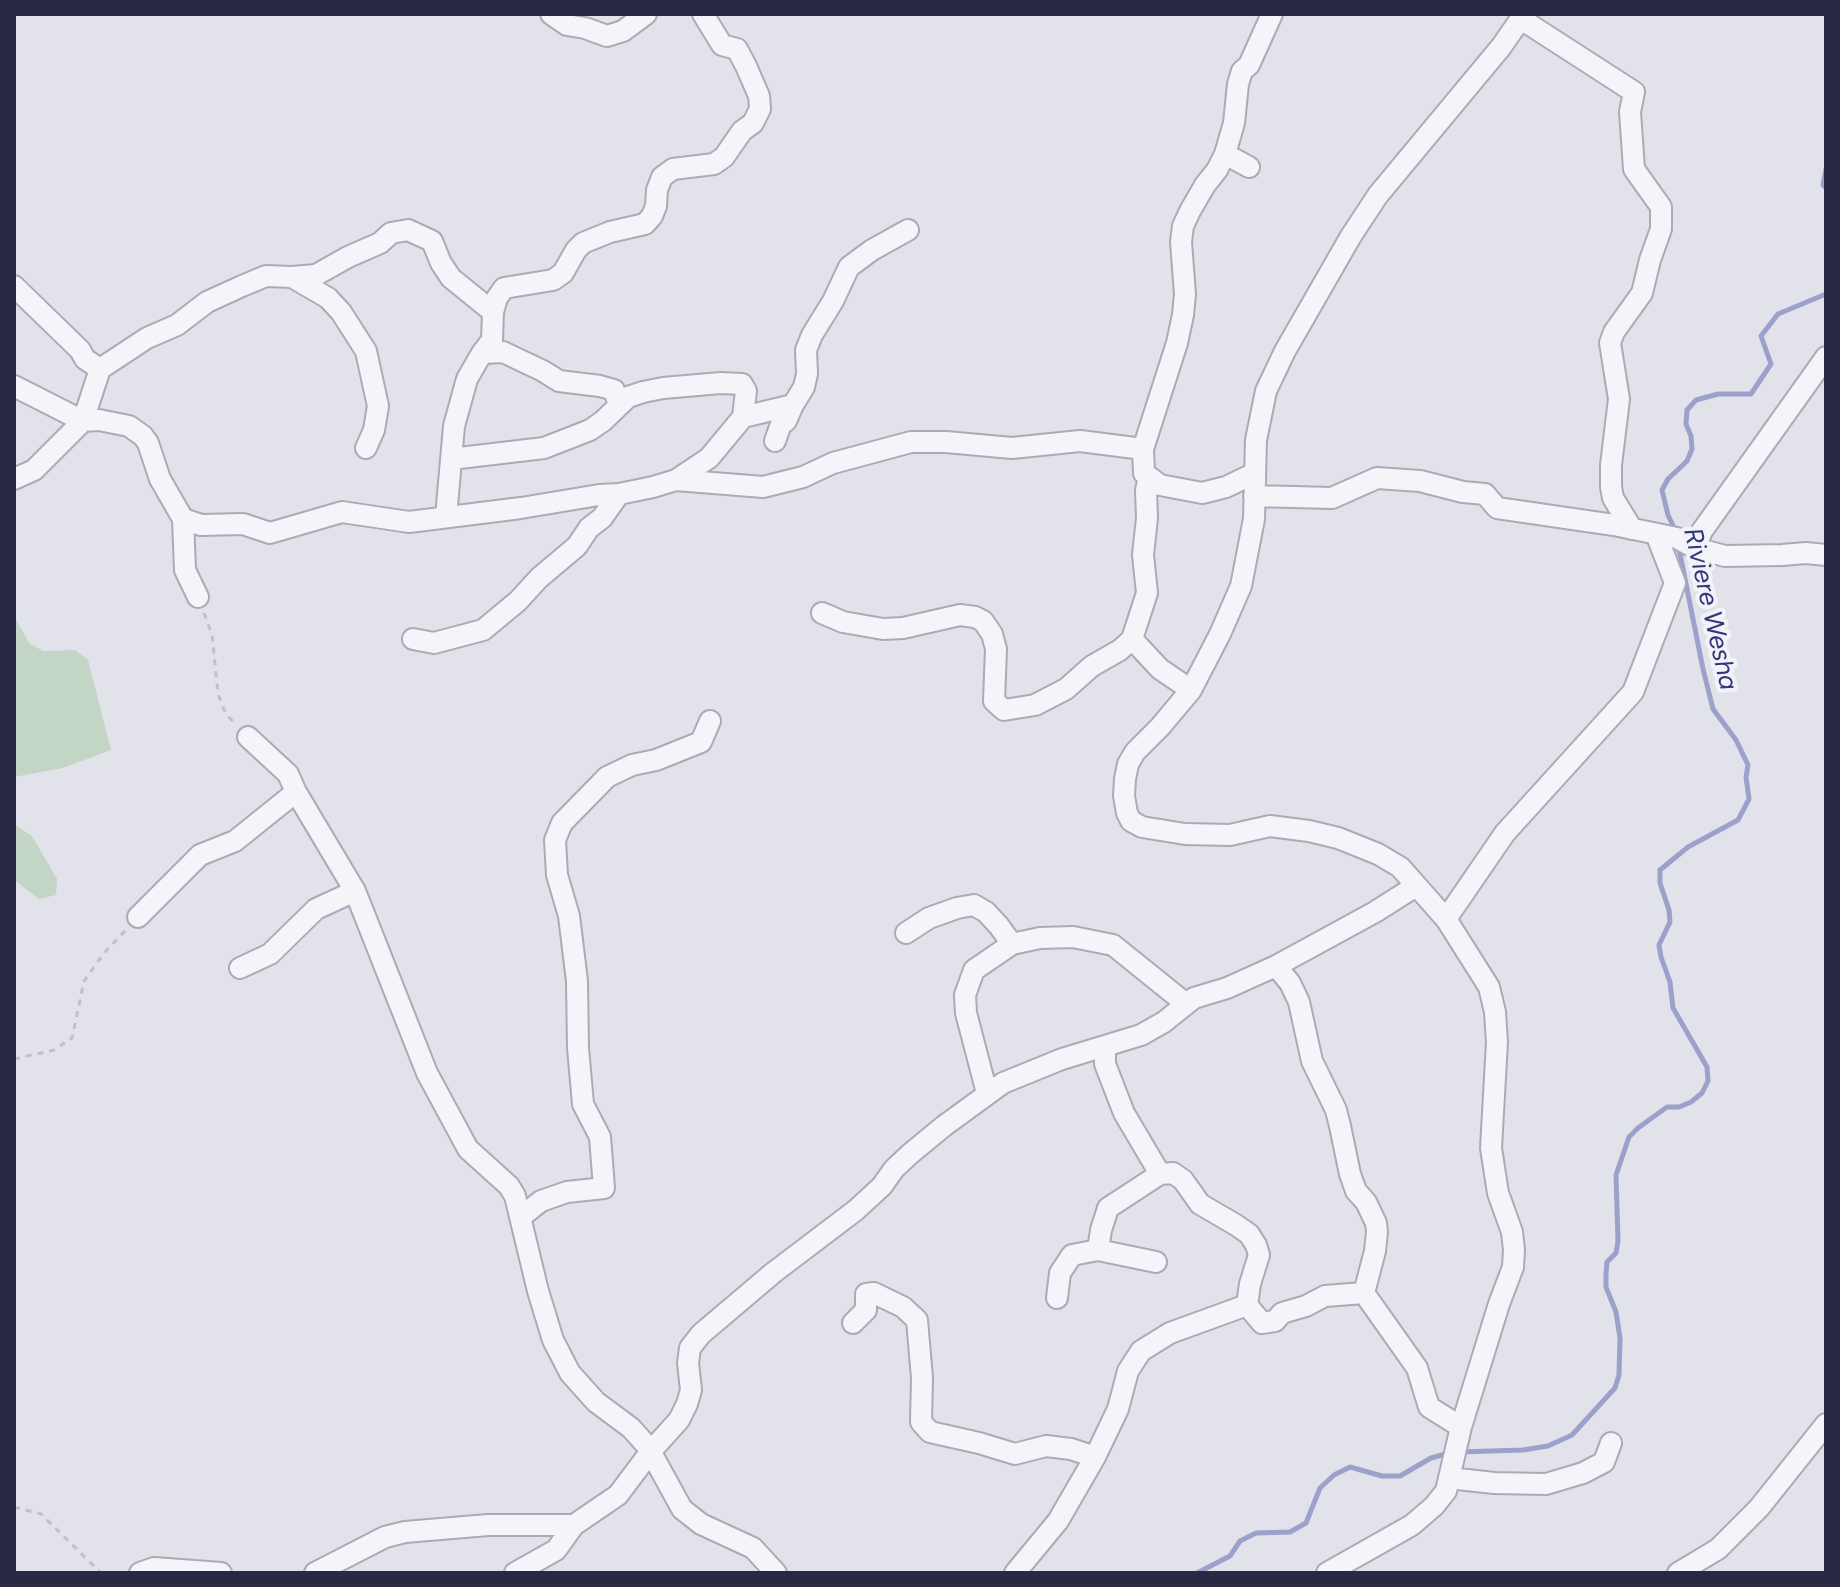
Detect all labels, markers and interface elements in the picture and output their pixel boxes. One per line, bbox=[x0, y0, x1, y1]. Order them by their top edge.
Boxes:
water label: Riviere Wesha bbox=[1676, 525, 1744, 693]

